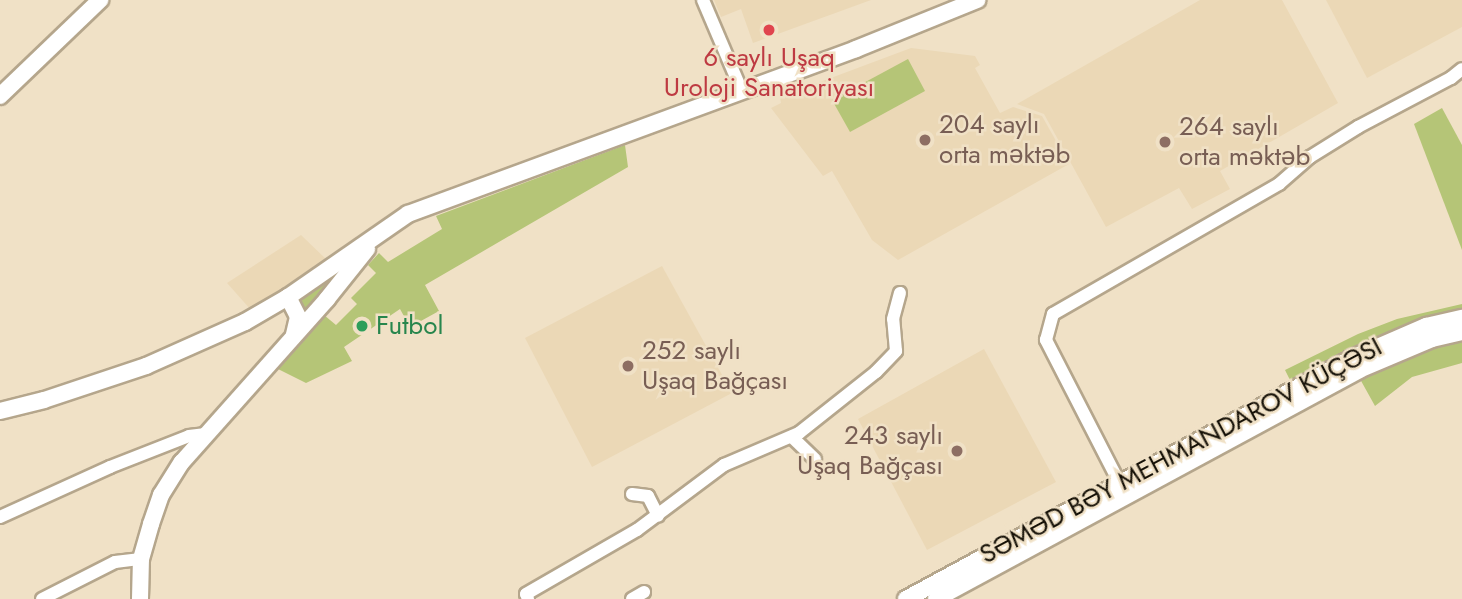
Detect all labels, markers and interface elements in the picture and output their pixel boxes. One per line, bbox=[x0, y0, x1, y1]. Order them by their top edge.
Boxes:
marker: 6 saylı Uşaq Uroloji Sanatoriyası bbox=[759, 20, 779, 40]
place label: 6 saylı Uşaq Uroloji Sanatoriyası bbox=[664, 42, 874, 104]
place label: 204 saylı orta məktəb bbox=[939, 109, 1070, 170]
place label: 264 saylı orta məktəb bbox=[1179, 111, 1310, 172]
marker: 204 saylı orta məktəb bbox=[917, 132, 933, 148]
marker: 264 saylı orta məktəb bbox=[1157, 134, 1173, 150]
place label: Futbol bbox=[376, 310, 443, 342]
marker: Futbol bbox=[354, 318, 370, 334]
street label: SƏMƏD BƏY MEHMANDAROV KÜÇƏSI bbox=[975, 331, 1387, 571]
place label: 252 saylı Uşaq Bağçası bbox=[642, 335, 788, 396]
marker: 252 saylı Uşaq Bağçası bbox=[620, 358, 636, 374]
place label: 243 saylı Uşaq Bağçası bbox=[797, 420, 943, 481]
marker: 243 saylı Uşaq Bağçası bbox=[949, 443, 965, 459]

